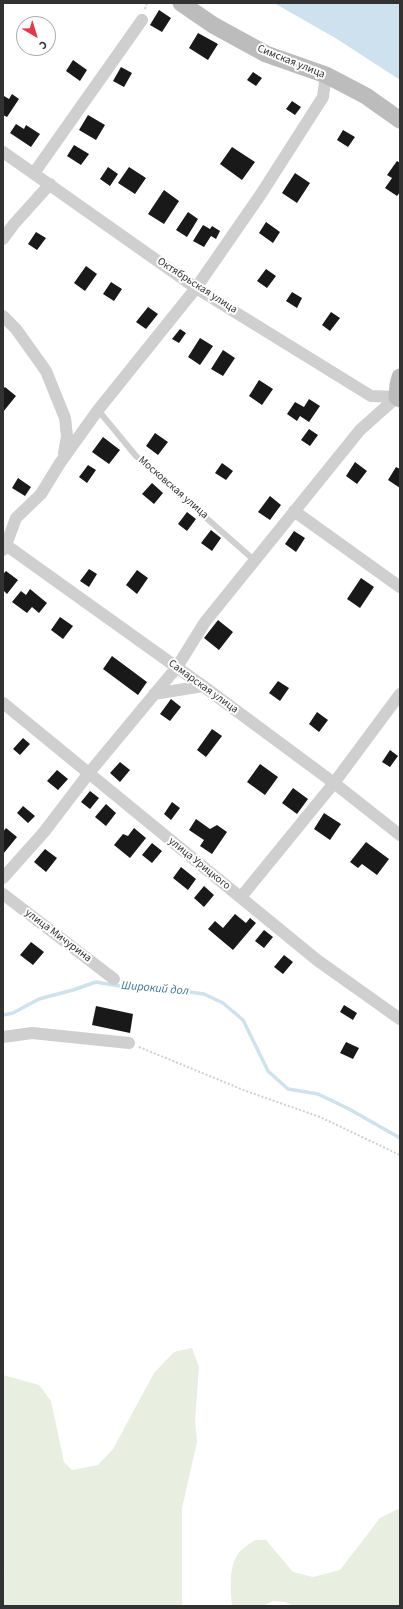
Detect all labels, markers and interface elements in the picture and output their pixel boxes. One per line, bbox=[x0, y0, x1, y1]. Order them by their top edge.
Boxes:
north arrow bbox=[16, 16, 56, 56]
text: С bbox=[36, 37, 50, 53]
street label: Симская улица bbox=[255, 42, 327, 82]
street label: Октябрьская улица bbox=[154, 255, 240, 317]
street label: Московская улица bbox=[135, 454, 211, 522]
street label: Самарская улица bbox=[166, 657, 240, 717]
street label: улица Урицкого bbox=[165, 835, 233, 893]
street label: улица Мичурина bbox=[22, 907, 94, 965]
water label: Широкий дол bbox=[121, 979, 189, 999]

